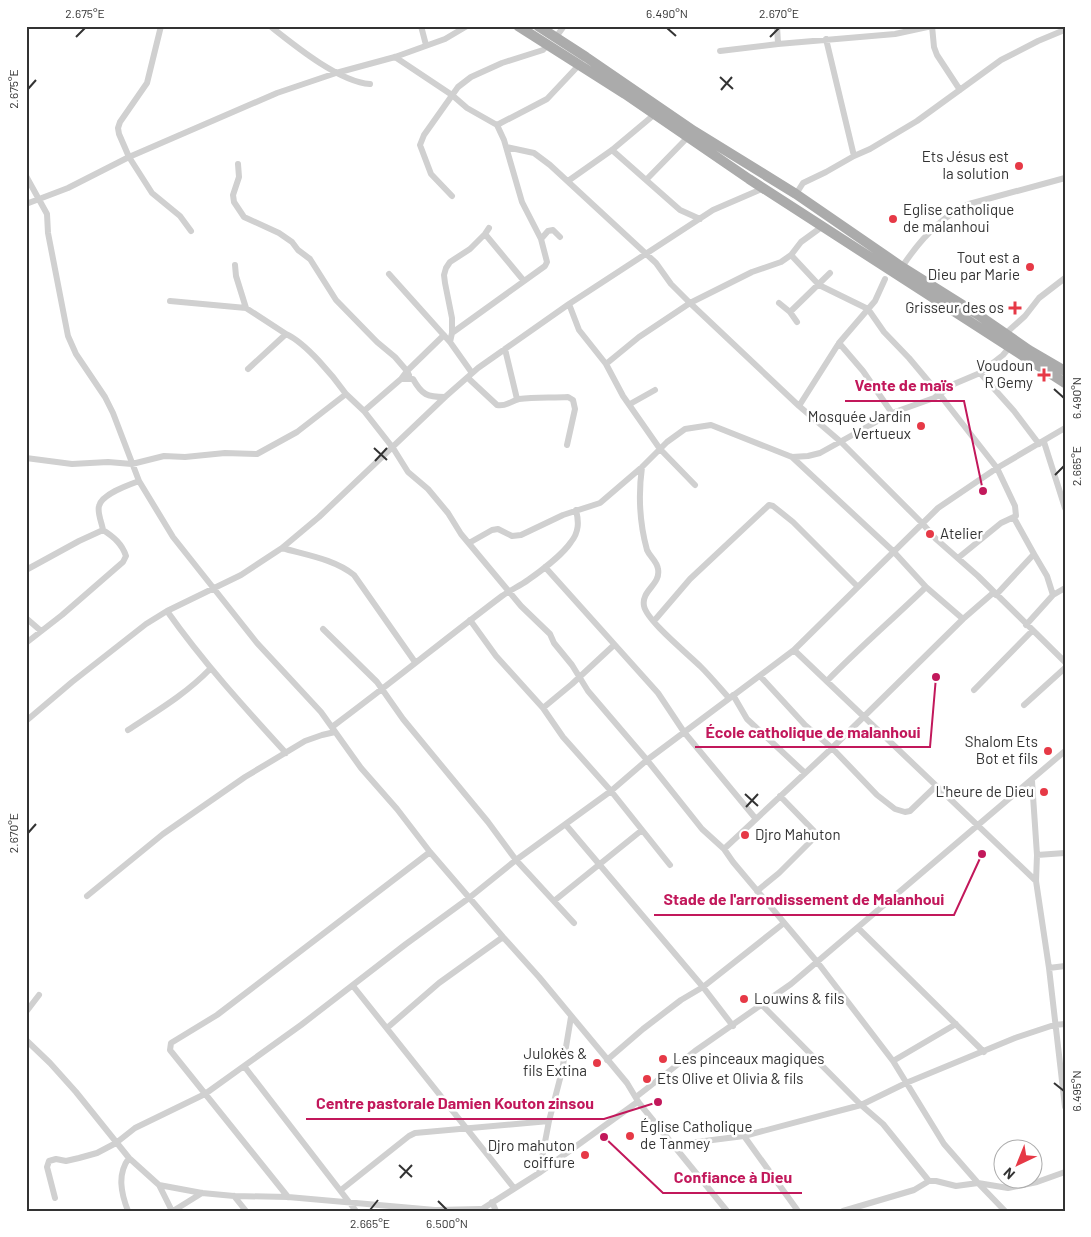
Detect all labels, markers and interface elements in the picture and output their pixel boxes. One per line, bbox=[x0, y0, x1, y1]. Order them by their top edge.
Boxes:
text: 2.675°E bbox=[65, 6, 105, 20]
text: 6.490°N bbox=[646, 6, 688, 20]
text: 2.670°E bbox=[759, 6, 799, 20]
text: 2.675°E bbox=[6, 69, 20, 109]
place label: Ets Jésus est la solution bbox=[922, 147, 1009, 182]
marker: Ets Jésus est la solution bbox=[1013, 160, 1025, 172]
place label: Eglise catholique de malanhoui bbox=[903, 200, 1014, 235]
marker: Eglise catholique de malanhoui bbox=[887, 213, 899, 225]
place label: Tout est a Dieu par Marie bbox=[928, 248, 1020, 283]
marker: Tout est a Dieu par Marie bbox=[1024, 261, 1036, 273]
place label: Grisseur des os bbox=[905, 298, 1004, 316]
marker: Grisseur des os bbox=[1008, 301, 1022, 315]
place label: Voudoun R Gemy bbox=[976, 356, 1033, 391]
marker: Voudoun R Gemy bbox=[1037, 368, 1051, 382]
callout: Vente de maïs bbox=[845, 370, 964, 401]
text: Vente de maïs bbox=[855, 375, 953, 394]
text: 6.490°N bbox=[1069, 377, 1083, 419]
place label: Mosquée Jardin Vertueux bbox=[808, 407, 911, 442]
marker: Mosquée Jardin Vertueux bbox=[915, 420, 927, 432]
text: 2.665°E bbox=[1069, 446, 1083, 486]
place label: Atelier bbox=[940, 524, 983, 542]
marker: Atelier bbox=[924, 528, 936, 540]
callout: École catholique de malanhoui bbox=[695, 716, 930, 747]
text: École catholique de malanhoui bbox=[705, 722, 921, 741]
place label: Shalom Ets Bot et fils bbox=[965, 732, 1038, 767]
marker: Shalom Ets Bot et fils bbox=[1042, 745, 1054, 757]
place label: L'heure de Dieu bbox=[935, 782, 1034, 800]
marker: L'heure de Dieu bbox=[1038, 786, 1050, 798]
text: 2.670°E bbox=[6, 813, 20, 853]
place label: Djro Mahuton bbox=[755, 825, 841, 843]
marker: Djro Mahuton bbox=[739, 829, 751, 841]
callout: Stade de l'arrondissement de Malanhoui bbox=[654, 884, 954, 915]
text: Stade de l'arrondissement de Malanhoui bbox=[664, 889, 944, 908]
place label: Louwins & fils bbox=[754, 989, 844, 1007]
marker: Louwins & fils bbox=[738, 993, 750, 1005]
place label: Julokès & fils Extina bbox=[523, 1044, 587, 1079]
place label: Les pinceaux magiques bbox=[673, 1049, 825, 1067]
marker: Les pinceaux magiques bbox=[657, 1053, 669, 1065]
marker: Julokès & fils Extina bbox=[591, 1057, 603, 1069]
place label: Ets Olive et Olivia & fils bbox=[657, 1069, 804, 1087]
text: 6.495°N bbox=[1069, 1070, 1083, 1112]
marker: Ets Olive et Olivia & fils bbox=[641, 1073, 653, 1085]
callout: Centre pastorale Damien Kouton zinsou bbox=[306, 1088, 604, 1119]
text: Centre pastorale Damien Kouton zinsou bbox=[316, 1093, 594, 1112]
place label: Église Catholique de Tanmey bbox=[640, 1117, 752, 1152]
marker: Église Catholique de Tanmey bbox=[624, 1130, 636, 1142]
place label: Djro mahuton coiffure bbox=[488, 1136, 575, 1171]
north arrow bbox=[994, 1140, 1044, 1190]
marker: Djro mahuton coiffure bbox=[579, 1149, 591, 1161]
callout: Confiance à Dieu bbox=[663, 1162, 802, 1193]
text: N bbox=[1000, 1164, 1018, 1183]
text: Confiance à Dieu bbox=[674, 1167, 792, 1186]
text: 2.665°E bbox=[350, 1216, 390, 1230]
text: 6.500°N bbox=[426, 1216, 468, 1230]

